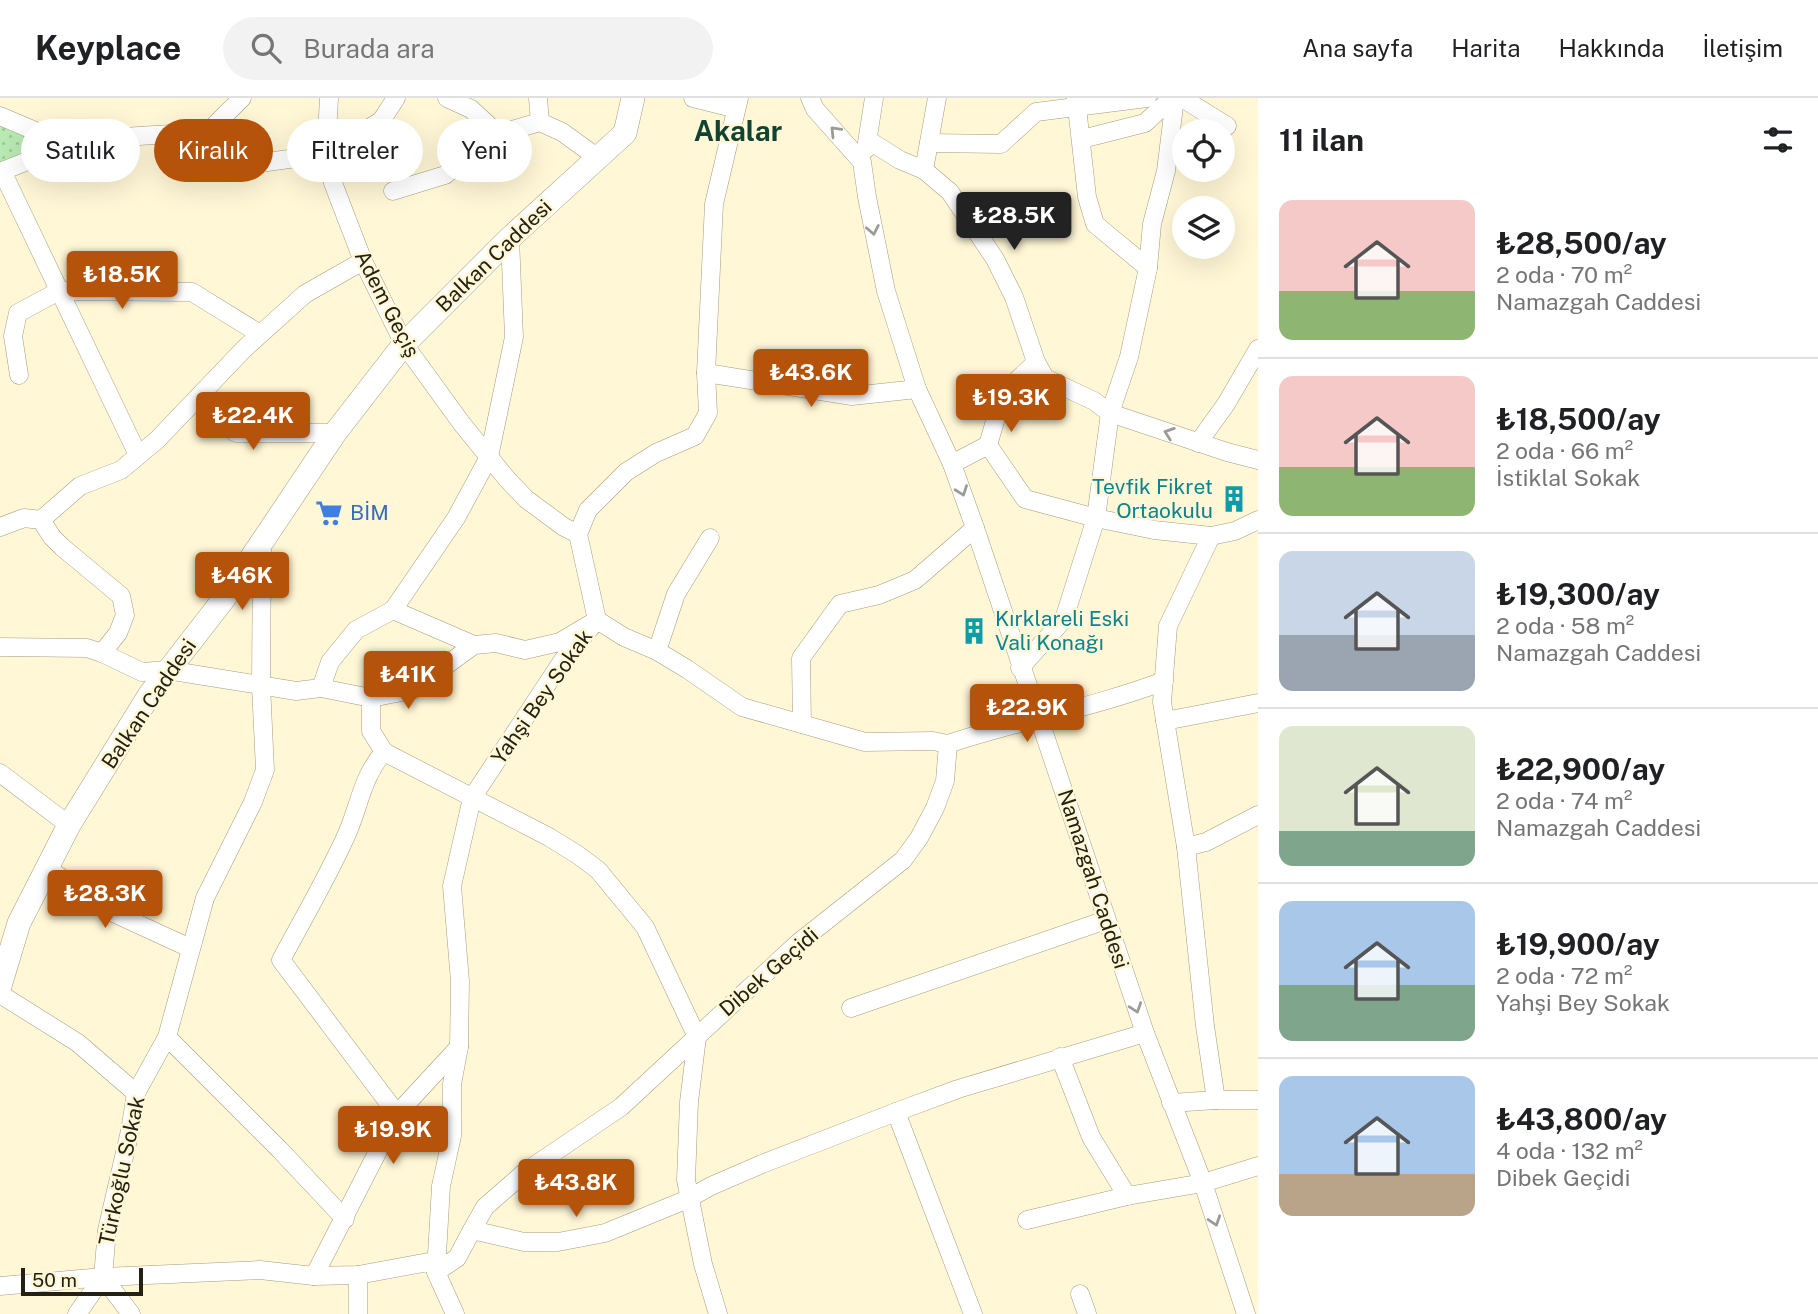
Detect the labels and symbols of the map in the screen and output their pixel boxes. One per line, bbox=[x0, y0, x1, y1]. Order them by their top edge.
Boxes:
district label: Akalar bbox=[694, 114, 782, 147]
one-way arrow bbox=[830, 126, 843, 139]
pin: ₺28.5K bbox=[957, 192, 1071, 252]
street label: Balkan Caddesi bbox=[431, 194, 557, 317]
one-way arrow bbox=[865, 224, 880, 236]
street label: Adem Geçiş bbox=[350, 246, 425, 361]
pin: ₺18.5K bbox=[65, 252, 179, 311]
pin: ₺43.6K bbox=[754, 350, 868, 409]
pin: ₺19.3K bbox=[954, 374, 1068, 434]
pin: ₺22.4K bbox=[196, 392, 310, 452]
one-way arrow bbox=[1164, 427, 1176, 441]
place label: Tevfik Fikret Ortaokulu bbox=[1092, 474, 1213, 523]
one-way arrow bbox=[953, 484, 967, 496]
building icon: Tevfik Fikret Ortaokulu bbox=[1219, 484, 1249, 514]
supermarket icon: BİM bbox=[314, 498, 344, 528]
place label: BİM bbox=[350, 500, 389, 525]
pin: ₺46K bbox=[201, 552, 283, 612]
place label: Kırklareli Eski Vali Konağı bbox=[995, 606, 1129, 655]
building icon: Kırklareli Eski Vali Konağı bbox=[959, 616, 989, 646]
street label: Yahşi Bey Sokak bbox=[486, 624, 598, 769]
street label: Balkan Caddesi bbox=[96, 634, 201, 773]
pin: ₺41K bbox=[367, 652, 449, 711]
pin: ₺22.9K bbox=[970, 684, 1084, 744]
street label: Namazgah Caddesi bbox=[1053, 786, 1134, 972]
pin: ₺28.3K bbox=[48, 870, 162, 930]
street label: Dibek Geçidi bbox=[714, 922, 823, 1021]
one-way arrow bbox=[1128, 1001, 1142, 1013]
street label: Türkoğlu Sokak bbox=[93, 1094, 150, 1248]
pin: ₺19.9K bbox=[336, 1107, 450, 1166]
pin: ₺43.8K bbox=[519, 1160, 633, 1219]
one-way arrow bbox=[1207, 1214, 1221, 1227]
scale bar bbox=[21, 1265, 144, 1297]

